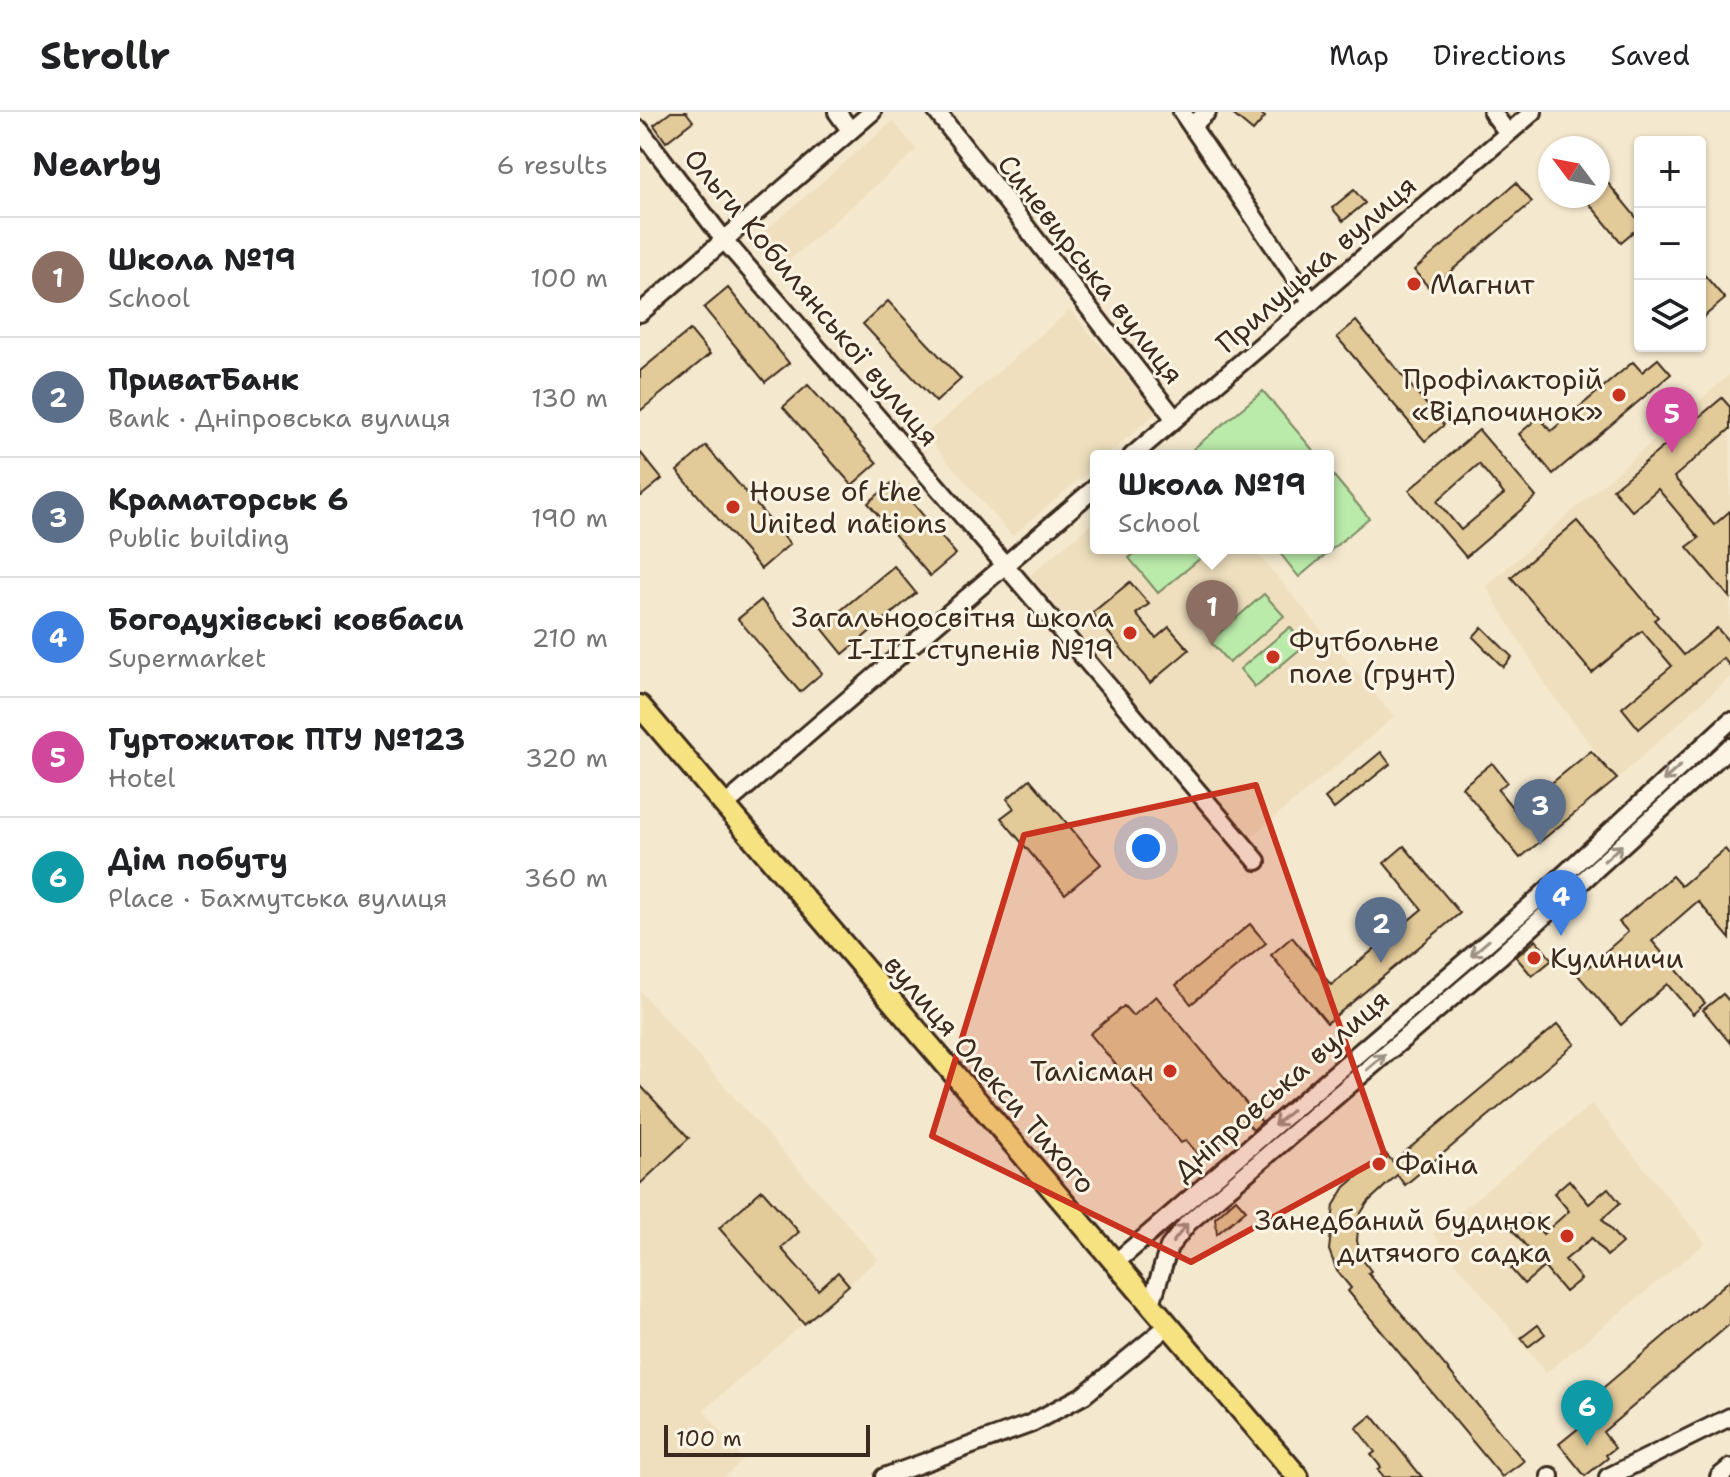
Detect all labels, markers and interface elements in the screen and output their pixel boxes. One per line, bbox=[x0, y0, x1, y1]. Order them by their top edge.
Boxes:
text: Strollr bbox=[40, 30, 170, 81]
text: Map bbox=[1329, 36, 1389, 74]
text: Directions bbox=[1433, 36, 1567, 74]
text: Saved bbox=[1611, 36, 1690, 74]
north arrow bbox=[1538, 136, 1610, 208]
map controls bbox=[1634, 136, 1706, 352]
button: + bbox=[1634, 136, 1706, 208]
street label: Ольги Кобилянської вулиця bbox=[676, 140, 948, 454]
text: Nearby bbox=[32, 141, 162, 187]
street label: Синевирська вулиця bbox=[989, 146, 1193, 392]
text: 6 results bbox=[496, 147, 608, 182]
street label: Прилуцька вулиця bbox=[1208, 166, 1424, 362]
button: − bbox=[1634, 208, 1706, 280]
text: Школа №19 bbox=[108, 239, 296, 280]
text: 1 bbox=[52, 260, 64, 295]
text: 100 m bbox=[530, 260, 608, 295]
place label: Магнит bbox=[1430, 265, 1535, 303]
marker: Магнит bbox=[1405, 275, 1423, 293]
text: School bbox=[108, 280, 190, 315]
button: layers bbox=[1634, 280, 1706, 352]
text: ПриватБанк bbox=[108, 359, 299, 400]
place label: Профілакторій «Відпочинок» bbox=[1403, 360, 1603, 430]
text: 2 bbox=[49, 380, 67, 415]
text: 130 m bbox=[531, 380, 608, 415]
marker: Профілакторій «Відпочинок» bbox=[1610, 386, 1628, 404]
pin: 5 bbox=[1646, 387, 1698, 453]
text: Bank · Дніпровська вулиця bbox=[108, 400, 451, 435]
popup bbox=[1090, 450, 1334, 554]
text: Школа №19 bbox=[1118, 464, 1306, 505]
place label: House of the United nations bbox=[749, 472, 947, 542]
text: Краматорськ 6 bbox=[108, 479, 348, 520]
marker: House of the United nations bbox=[724, 498, 742, 516]
text: 3 bbox=[49, 500, 67, 535]
text: 190 m bbox=[531, 500, 608, 535]
text: School bbox=[1118, 505, 1200, 540]
text: Public building bbox=[108, 520, 289, 555]
pin: 1 bbox=[1186, 580, 1238, 646]
place label: Загальноосвітня школа І-ІІІ ступенів №19 bbox=[791, 598, 1114, 668]
text: Богодухівські ковбаси bbox=[108, 599, 464, 640]
text: 4 bbox=[49, 620, 67, 655]
text: 210 m bbox=[531, 620, 608, 655]
place label: Футбольне поле (грунт) bbox=[1289, 622, 1456, 692]
marker: Загальноосвітня школа І-ІІІ ступенів №19 bbox=[1121, 624, 1139, 642]
text: Supermarket bbox=[108, 640, 266, 675]
marker: Футбольне поле (грунт) bbox=[1264, 648, 1282, 666]
text: Гуртожиток ПТУ №123 bbox=[108, 719, 465, 760]
text: 5 bbox=[50, 740, 66, 775]
text: 320 m bbox=[525, 740, 608, 775]
text: Hotel bbox=[108, 760, 175, 795]
one-way arrow bbox=[1663, 764, 1683, 782]
pin: 3 bbox=[1514, 779, 1566, 845]
your location bbox=[1126, 828, 1166, 868]
text: Дім побуту bbox=[108, 839, 288, 880]
one-way arrow bbox=[1603, 844, 1623, 862]
text: 6 bbox=[49, 860, 67, 895]
text: 360 m bbox=[523, 860, 608, 895]
pin: 4 bbox=[1535, 870, 1587, 936]
text: Place · Бахмутська вулиця bbox=[108, 880, 448, 915]
pin: 2 bbox=[1355, 897, 1407, 963]
one-way arrow bbox=[1470, 939, 1491, 957]
place label: Кулиничи bbox=[1550, 939, 1684, 977]
street label: вулиця Олекси Тихого bbox=[875, 946, 1105, 1202]
marker: Кулиничи bbox=[1525, 949, 1543, 967]
street label: Дніпровська вулиця bbox=[1165, 980, 1397, 1190]
place label: Талісман bbox=[1030, 1052, 1154, 1090]
one-way arrow bbox=[1366, 1053, 1386, 1071]
marker: Талісман bbox=[1161, 1062, 1179, 1080]
one-way arrow bbox=[1273, 1109, 1294, 1127]
place label: Фаіна bbox=[1395, 1145, 1478, 1183]
marker: Фаіна bbox=[1370, 1155, 1388, 1173]
place label: Занедбаний будинок дитячого садка bbox=[1254, 1201, 1551, 1271]
one-way arrow bbox=[1172, 1223, 1189, 1244]
marker: Занедбаний будинок дитячого садка bbox=[1558, 1227, 1576, 1245]
pin: 6 bbox=[1561, 1380, 1613, 1446]
scale bar bbox=[664, 1421, 870, 1457]
text: 100 m bbox=[676, 1424, 742, 1453]

